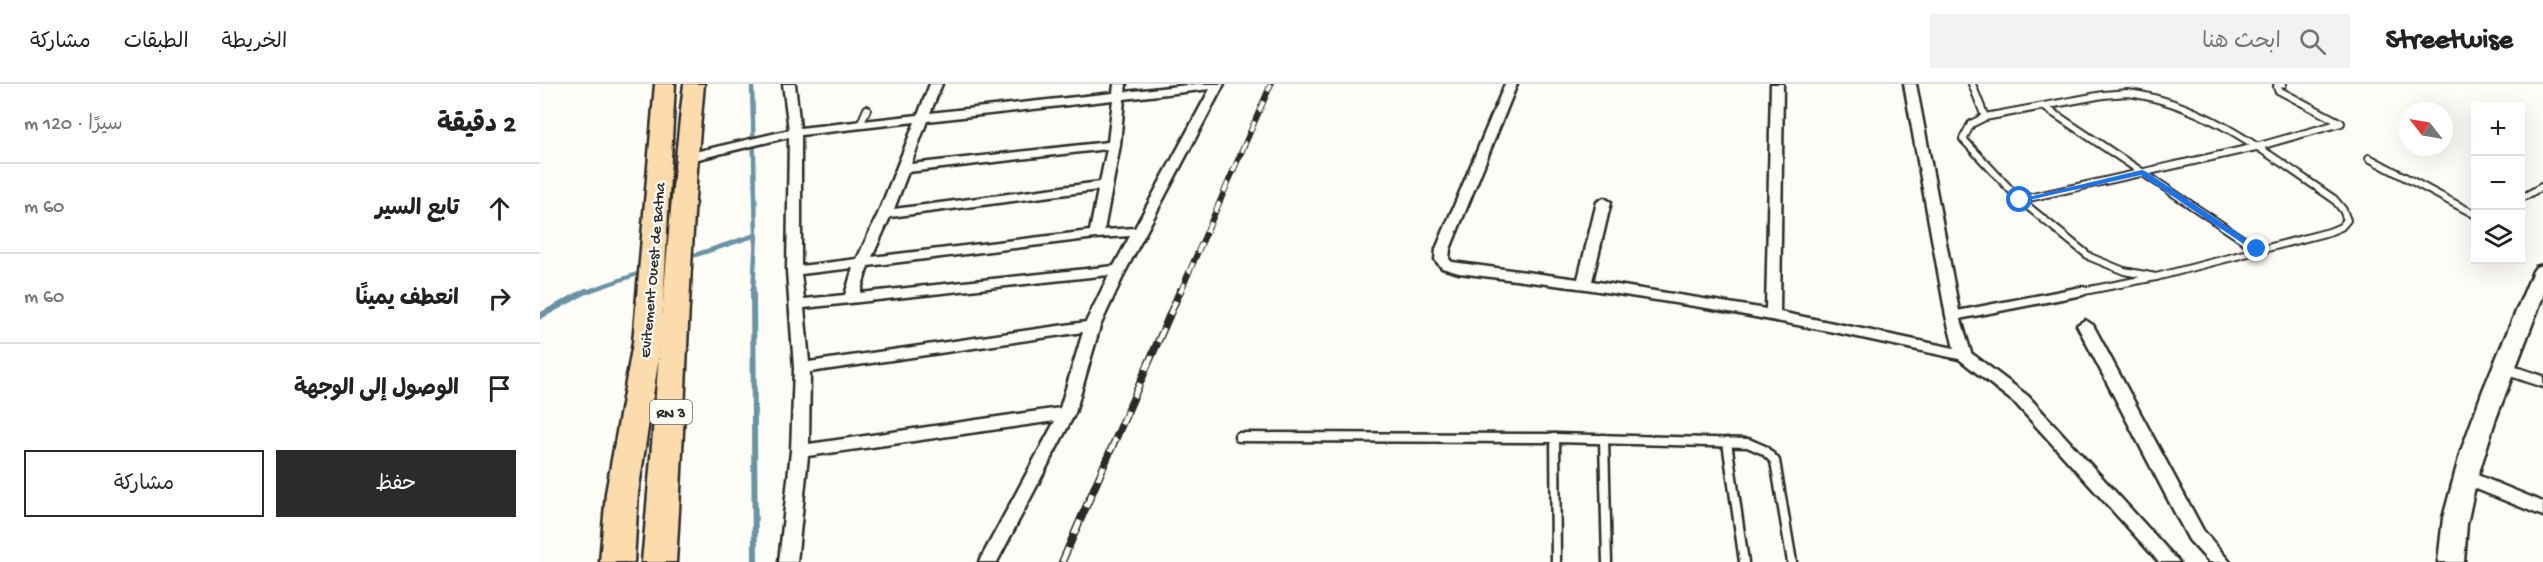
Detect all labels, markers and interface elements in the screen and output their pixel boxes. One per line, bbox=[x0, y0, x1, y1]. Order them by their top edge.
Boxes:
search box bbox=[1930, 14, 2350, 68]
icon: search bbox=[2296, 25, 2329, 58]
text: Streetwise bbox=[2386, 25, 2513, 58]
text: ابحث هنا bbox=[2202, 30, 2281, 56]
text: مشاركة bbox=[30, 31, 91, 56]
text: الطبقات bbox=[124, 31, 189, 56]
text: الخريطة bbox=[222, 31, 287, 56]
north arrow bbox=[2399, 102, 2453, 156]
map controls bbox=[2471, 102, 2525, 264]
button: + bbox=[2471, 102, 2525, 156]
text: 2 دقيقة bbox=[437, 111, 516, 142]
text: سيرًا · 120 m bbox=[24, 114, 123, 137]
button: − bbox=[2471, 156, 2525, 210]
street label: Evitement Ouest de Batna bbox=[637, 181, 672, 359]
route start bbox=[2006, 186, 2032, 212]
icon: ahead bbox=[483, 192, 516, 225]
text: 60 m bbox=[24, 197, 64, 220]
text: تابع السير bbox=[375, 197, 459, 223]
button: layers bbox=[2471, 210, 2525, 264]
route end bbox=[2243, 235, 2269, 261]
icon: right bbox=[483, 282, 516, 315]
text: 60 m bbox=[24, 287, 64, 310]
text: انعطف يمينًا bbox=[356, 287, 459, 313]
icon: arrive bbox=[483, 372, 516, 405]
text: الوصول إلى الوجهة bbox=[294, 377, 459, 403]
road number: RN 3 bbox=[650, 400, 692, 424]
button: مشاركة bbox=[24, 450, 264, 517]
button: حفظ bbox=[276, 450, 516, 517]

